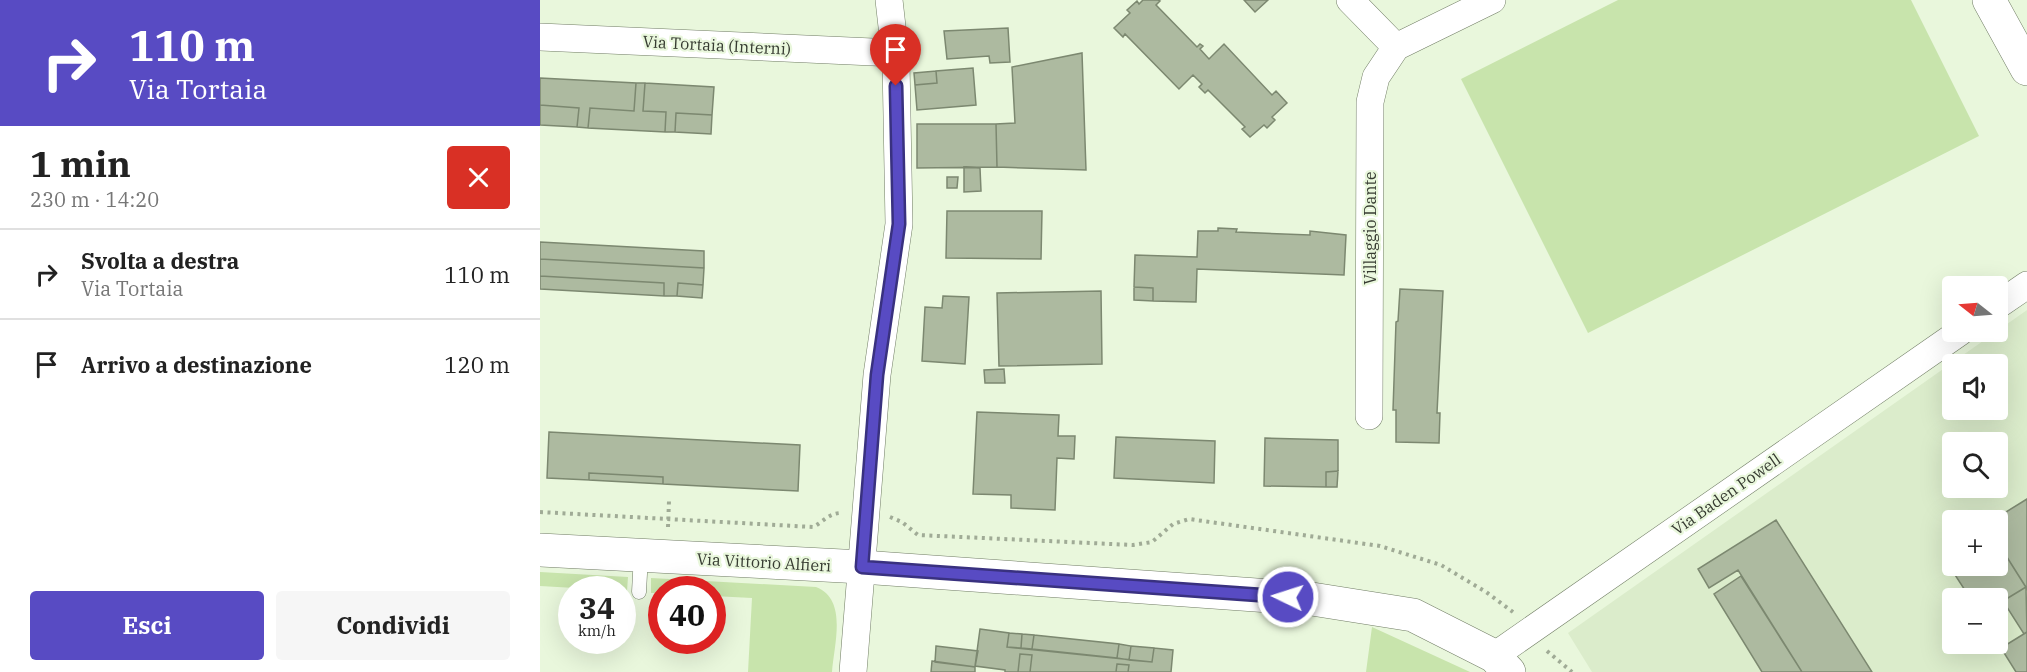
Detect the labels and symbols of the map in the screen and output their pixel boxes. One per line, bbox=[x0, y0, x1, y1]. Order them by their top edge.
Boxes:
pin bbox=[870, 24, 921, 86]
street label: Via Tortaia (Interni) bbox=[642, 31, 792, 59]
street label: Villaggio Dante bbox=[1360, 171, 1380, 285]
north arrow bbox=[1942, 276, 2008, 342]
street label: Via Baden Powell bbox=[1668, 449, 1785, 539]
street label: Via Vittorio Alfieri bbox=[696, 548, 832, 576]
position arrow bbox=[1256, 565, 1320, 629]
speed limit sign: 40 bbox=[648, 576, 726, 654]

